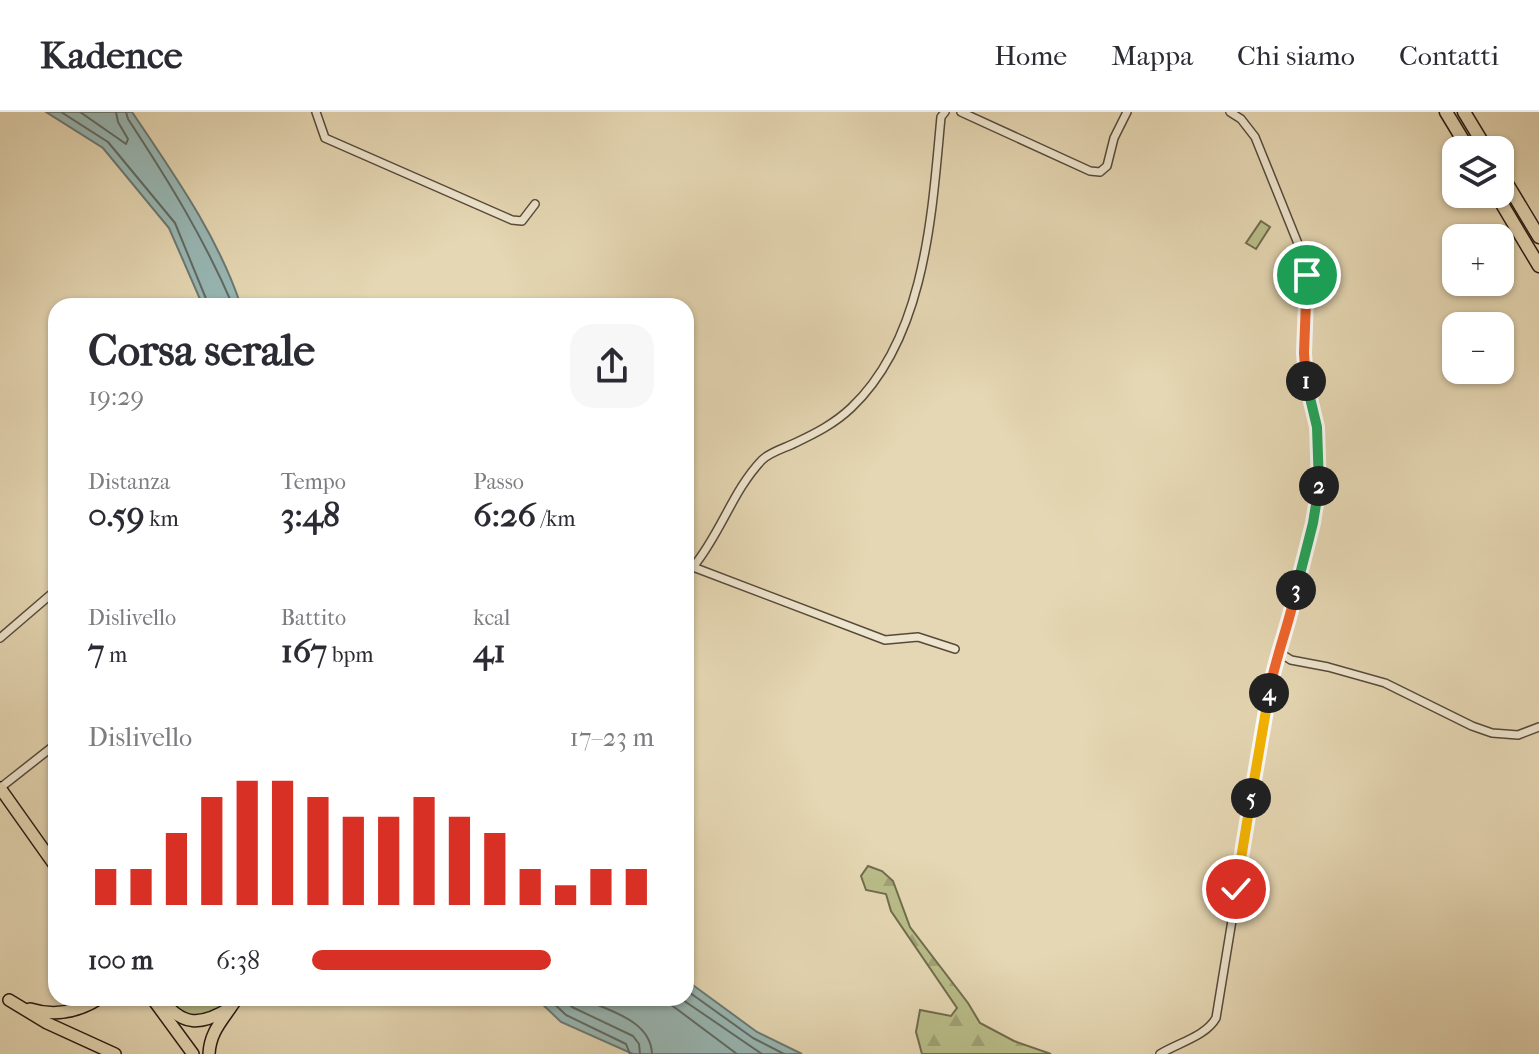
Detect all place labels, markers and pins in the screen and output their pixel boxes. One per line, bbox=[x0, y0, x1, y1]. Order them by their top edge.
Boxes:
pin bbox=[1273, 241, 1341, 309]
pin: 1 bbox=[1286, 361, 1326, 401]
pin: 2 bbox=[1299, 466, 1339, 506]
pin: 3 bbox=[1276, 570, 1316, 610]
pin: 4 bbox=[1249, 673, 1289, 713]
pin: 5 bbox=[1231, 778, 1271, 818]
pin bbox=[1202, 855, 1270, 923]

